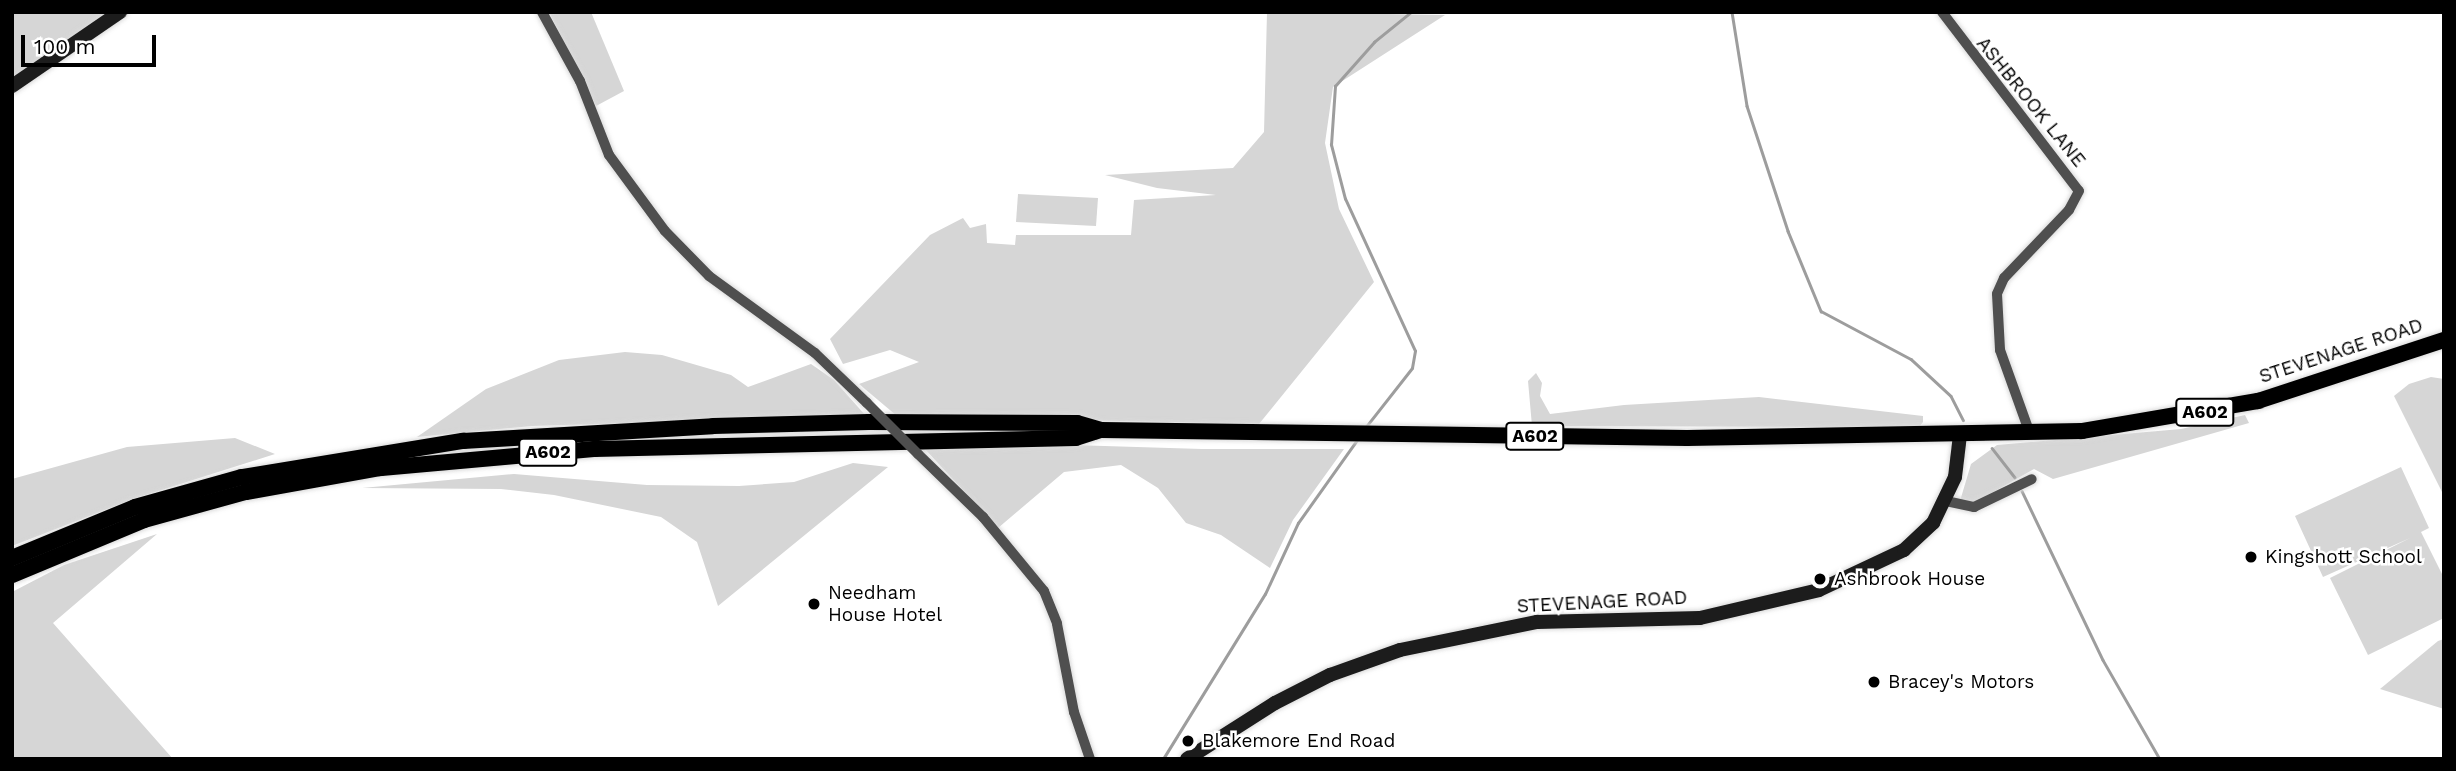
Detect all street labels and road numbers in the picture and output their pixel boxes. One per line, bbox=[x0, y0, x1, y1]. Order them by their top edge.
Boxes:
street label: ASHBROOK LANE bbox=[1972, 32, 2090, 172]
street label: STEVENAGE ROAD bbox=[2256, 314, 2426, 388]
road number: A602 bbox=[2175, 398, 2235, 426]
road number: A602 bbox=[1505, 422, 1565, 450]
road number: A602 bbox=[518, 438, 578, 466]
street label: STEVENAGE ROAD bbox=[1516, 586, 1688, 618]

